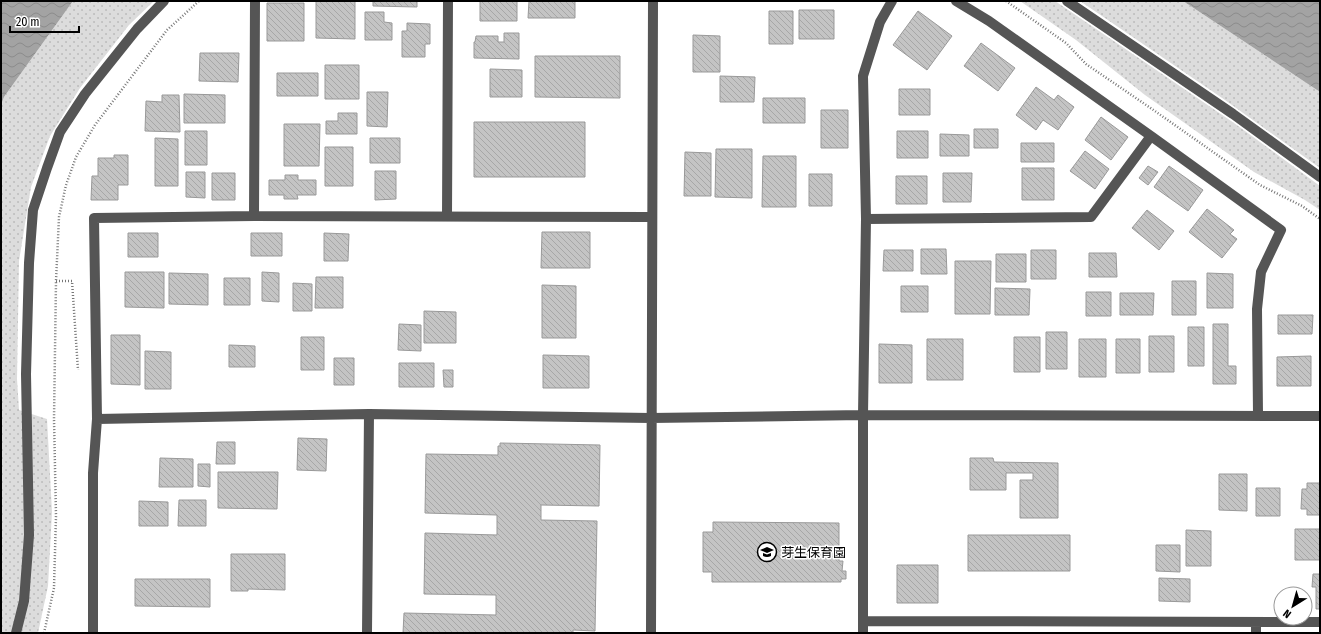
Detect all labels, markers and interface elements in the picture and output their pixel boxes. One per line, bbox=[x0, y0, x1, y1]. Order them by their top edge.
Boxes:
scale bar bbox=[10, 8, 79, 34]
text: 20 m bbox=[16, 15, 40, 29]
school or university icon: 芽生保育園 bbox=[756, 541, 778, 563]
place label: 芽生保育園 bbox=[781, 545, 846, 560]
north arrow bbox=[1273, 586, 1313, 626]
text: N bbox=[1281, 606, 1294, 621]

